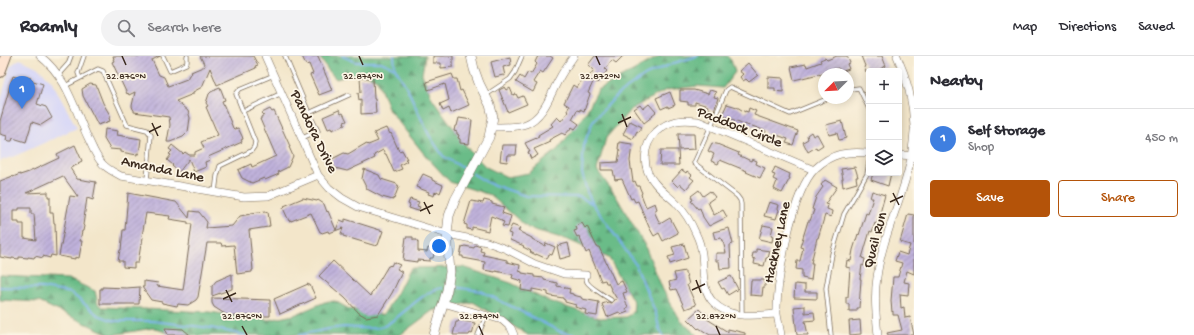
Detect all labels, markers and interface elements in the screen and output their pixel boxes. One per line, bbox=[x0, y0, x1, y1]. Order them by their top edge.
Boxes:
search box bbox=[101, 10, 381, 46]
text: Roamly bbox=[20, 16, 77, 39]
icon: search bbox=[115, 17, 137, 39]
text: Search here bbox=[147, 19, 221, 37]
text: Map bbox=[1013, 19, 1037, 36]
text: Directions bbox=[1059, 19, 1116, 36]
text: Saved bbox=[1138, 19, 1174, 36]
north arrow bbox=[818, 68, 854, 104]
map controls bbox=[866, 68, 902, 176]
button: + bbox=[866, 68, 902, 104]
text: 32.876°N bbox=[105, 71, 146, 83]
text: 32.874°N bbox=[342, 71, 383, 83]
text: 32.872°N bbox=[579, 71, 620, 83]
text: Nearby bbox=[930, 72, 983, 92]
pin: 1 bbox=[9, 76, 35, 109]
street label: Pandora Drive bbox=[285, 86, 341, 177]
street label: Paddock Circle bbox=[693, 103, 785, 153]
button: − bbox=[866, 104, 902, 140]
text: Self Storage bbox=[968, 122, 1045, 140]
text: 1 bbox=[940, 131, 946, 146]
text: 450 m bbox=[1145, 131, 1178, 146]
button: layers bbox=[866, 140, 902, 176]
text: Shop bbox=[968, 140, 994, 155]
street label: Amanda Lane bbox=[119, 152, 206, 188]
button: Save bbox=[930, 180, 1050, 217]
button: Share bbox=[1058, 180, 1178, 217]
street label: Hackney Lane bbox=[761, 200, 795, 285]
street label: Quail Run bbox=[860, 210, 892, 271]
your location bbox=[429, 236, 449, 256]
text: 32.876°N bbox=[221, 311, 262, 323]
text: 32.874°N bbox=[458, 311, 499, 323]
text: 32.872°N bbox=[695, 311, 736, 323]

